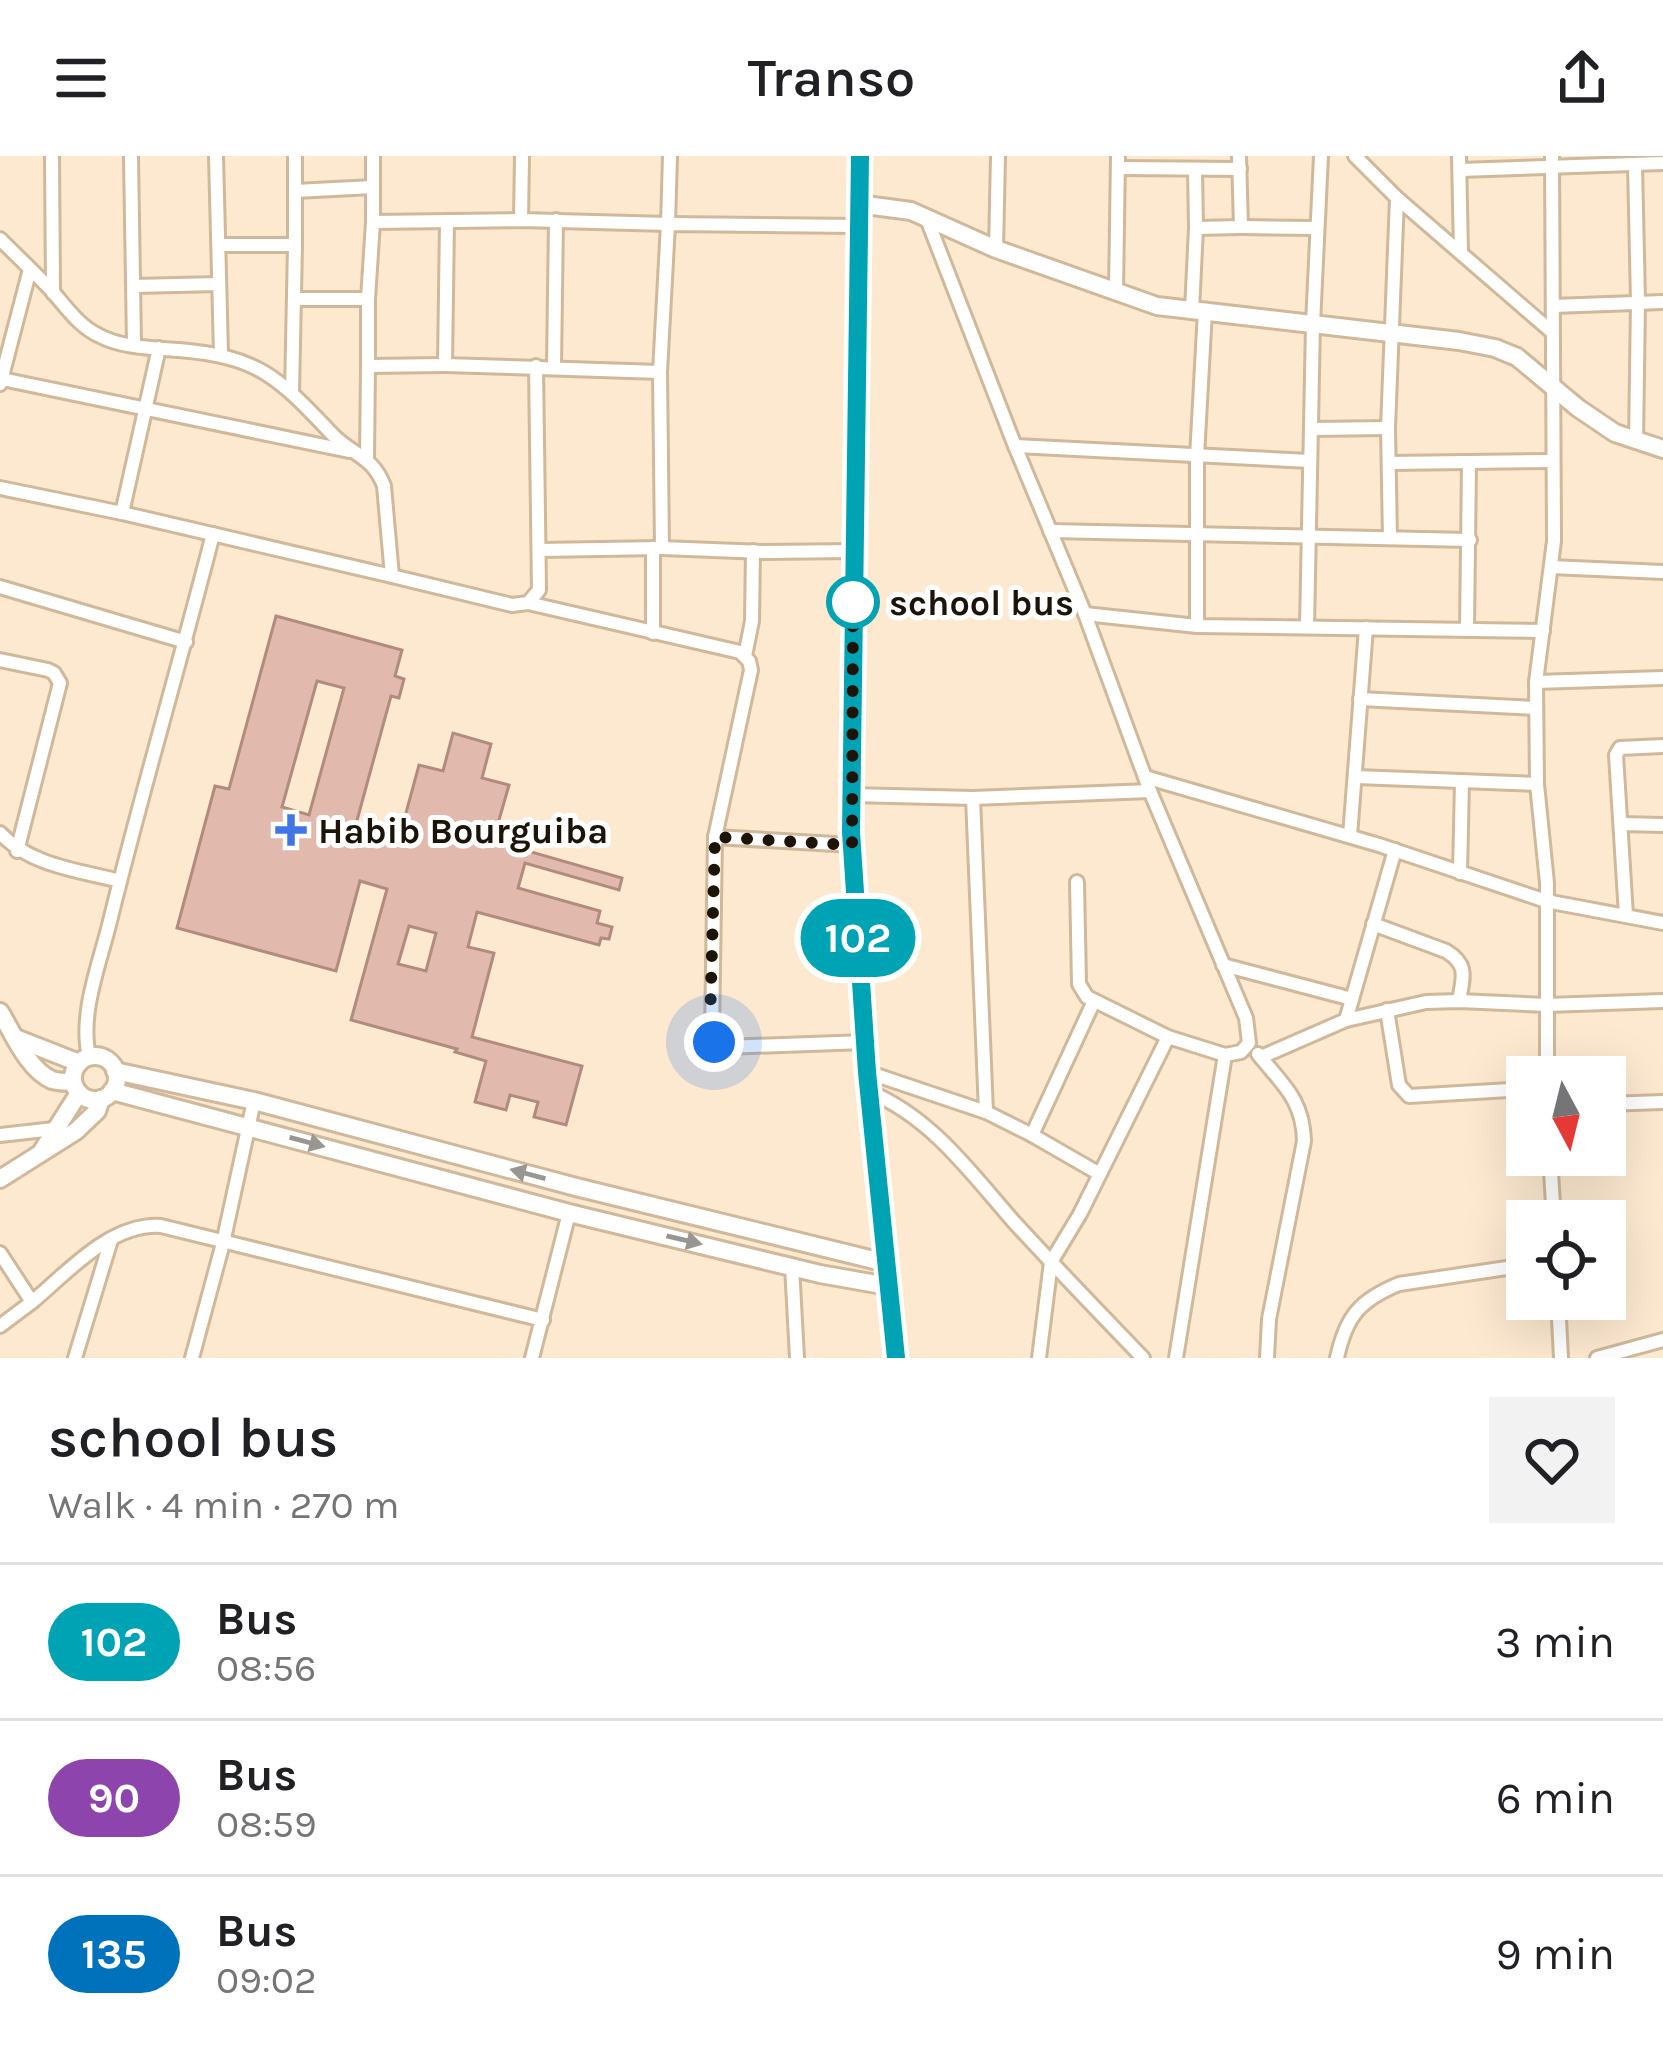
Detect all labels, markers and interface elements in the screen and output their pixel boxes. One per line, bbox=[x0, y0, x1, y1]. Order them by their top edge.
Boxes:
icon: menu bbox=[48, 45, 114, 111]
icon: share bbox=[1549, 45, 1615, 111]
text: Transo bbox=[748, 46, 915, 110]
marker: school bus bbox=[828, 577, 878, 627]
place label: school bus bbox=[889, 582, 1074, 624]
place label: Habib Bourguiba bbox=[318, 810, 608, 853]
marker: Habib Bourguiba bbox=[275, 814, 307, 846]
line badge: 102 bbox=[789, 899, 927, 977]
text: 102 bbox=[825, 913, 891, 963]
your location bbox=[684, 1012, 744, 1072]
north arrow bbox=[1506, 1056, 1626, 1176]
map controls bbox=[1506, 1056, 1626, 1320]
one-way arrow bbox=[288, 1134, 325, 1153]
one-way arrow bbox=[509, 1164, 546, 1183]
button: locate bbox=[1506, 1200, 1626, 1320]
one-way arrow bbox=[666, 1231, 704, 1250]
button: heart bbox=[1489, 1397, 1615, 1523]
text: school bus bbox=[48, 1404, 338, 1470]
text: Walk · 4 min · 270 m bbox=[48, 1482, 399, 1528]
text: Bus bbox=[216, 1593, 297, 1645]
text: 3 min bbox=[1495, 1616, 1615, 1668]
text: 102 bbox=[81, 1617, 147, 1667]
text: 08:56 bbox=[216, 1645, 316, 1691]
text: Bus bbox=[216, 1749, 297, 1801]
text: 6 min bbox=[1496, 1772, 1615, 1824]
text: 90 bbox=[88, 1773, 140, 1823]
text: 08:59 bbox=[216, 1801, 317, 1847]
text: Bus bbox=[216, 1905, 297, 1957]
text: 9 min bbox=[1496, 1928, 1615, 1980]
text: 135 bbox=[81, 1929, 147, 1979]
text: 09:02 bbox=[216, 1957, 317, 2003]

